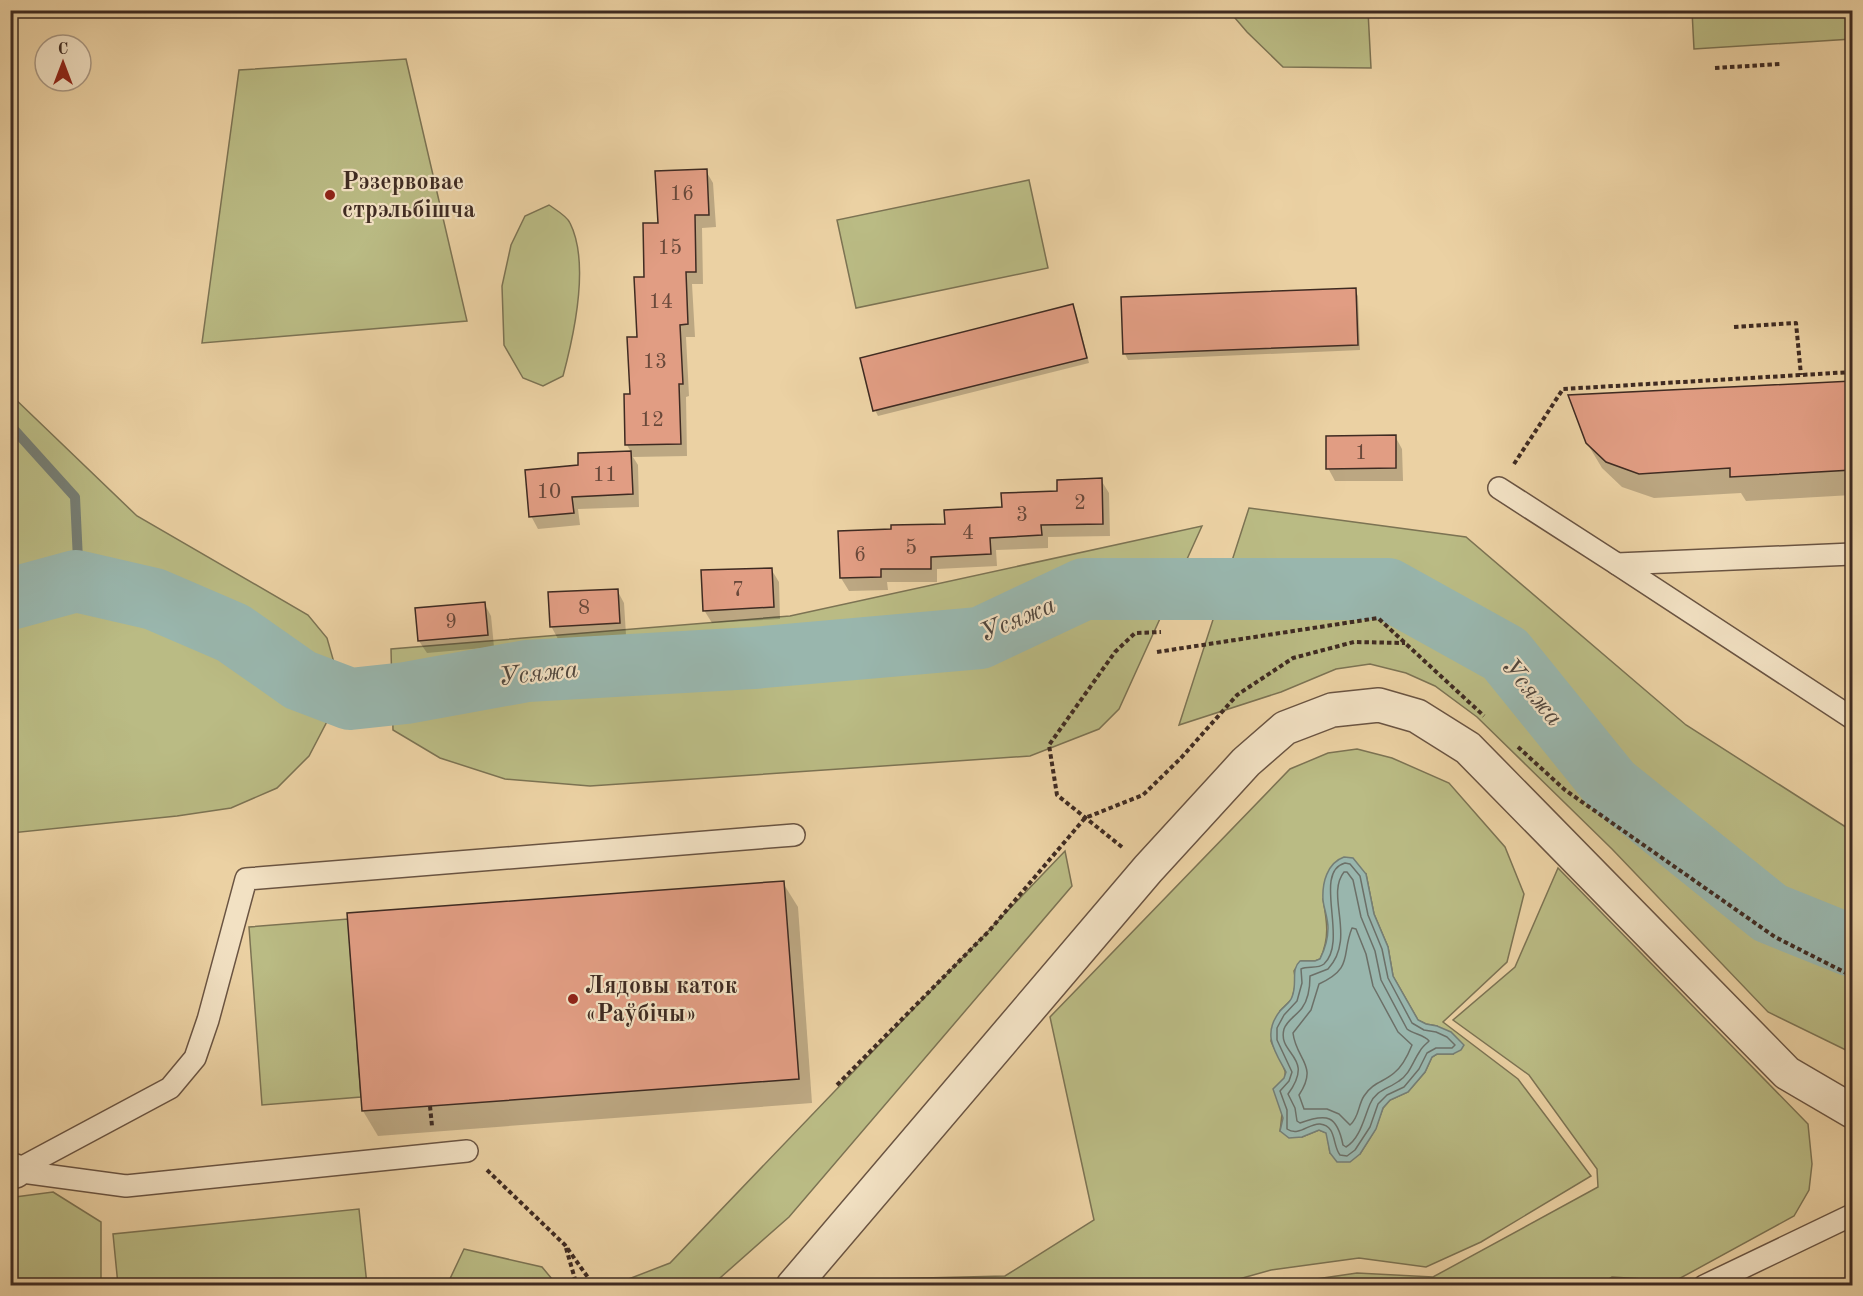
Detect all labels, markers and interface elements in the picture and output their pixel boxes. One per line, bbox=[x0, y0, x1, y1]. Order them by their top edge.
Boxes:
north arrow bbox=[33, 33, 93, 93]
text: С bbox=[58, 42, 68, 58]
place label: Рэзервовае стрэльбішча bbox=[342, 171, 476, 223]
house number: 16 bbox=[670, 184, 694, 205]
marker: Рэзервовае стрэльбішча bbox=[323, 188, 337, 202]
house number: 15 bbox=[658, 238, 682, 259]
house number: 14 bbox=[649, 292, 673, 313]
house number: 13 bbox=[643, 352, 667, 373]
house number: 12 bbox=[640, 410, 664, 431]
house number: 1 bbox=[1355, 443, 1367, 464]
house number: 11 bbox=[593, 465, 617, 486]
house number: 10 bbox=[537, 482, 561, 503]
house number: 2 bbox=[1074, 493, 1086, 514]
house number: 3 bbox=[1016, 505, 1028, 526]
house number: 4 bbox=[962, 523, 974, 544]
house number: 5 bbox=[905, 538, 917, 559]
house number: 6 bbox=[854, 545, 866, 566]
house number: 7 bbox=[732, 580, 744, 601]
water label: Усяжа bbox=[976, 592, 1060, 648]
house number: 8 bbox=[578, 598, 590, 619]
house number: 9 bbox=[445, 612, 457, 633]
water label: Усяжа bbox=[1496, 653, 1567, 732]
water label: Усяжа bbox=[497, 657, 580, 691]
place label: Лядовы каток «Раўбічы» bbox=[585, 975, 738, 1027]
marker: Лядовы каток «Раўбічы» bbox=[566, 992, 580, 1006]

